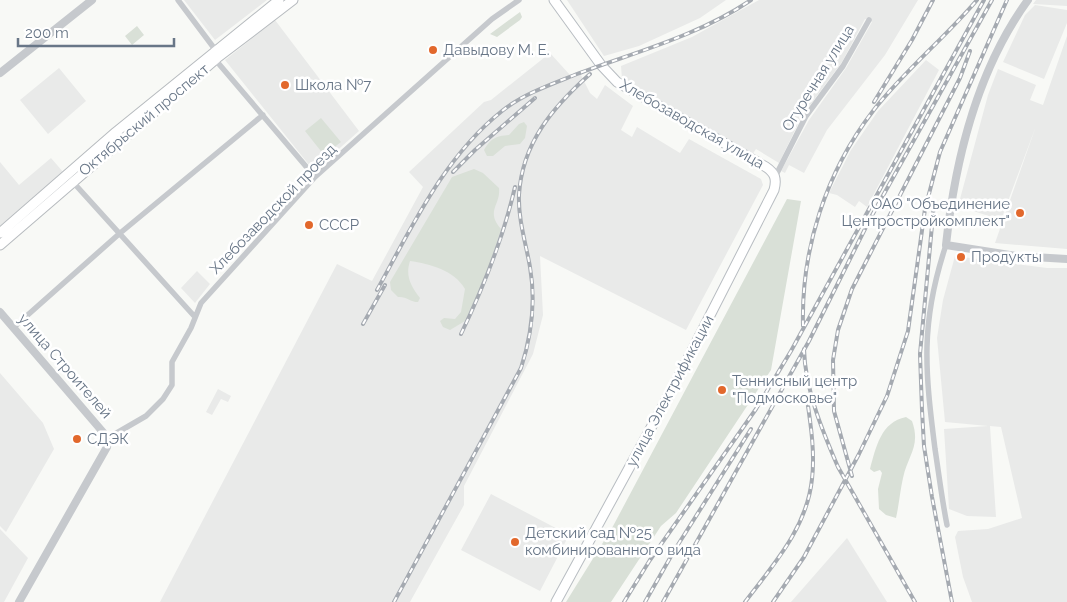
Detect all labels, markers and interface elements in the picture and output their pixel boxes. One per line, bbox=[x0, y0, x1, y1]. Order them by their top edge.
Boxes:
scale bar bbox=[18, 15, 174, 47]
street label: Огуречная улица bbox=[778, 22, 858, 134]
text: 200 m bbox=[25, 24, 69, 42]
place label: Давыдову М. Е. bbox=[443, 41, 550, 59]
marker: Давыдову М. Е. bbox=[427, 44, 439, 56]
street label: Октябрьский проспект bbox=[75, 60, 213, 180]
street label: Хлебозаводская улица bbox=[617, 75, 767, 173]
place label: Школа №7 bbox=[295, 76, 371, 94]
marker: Школа №7 bbox=[279, 79, 291, 91]
street label: Хлебозаводской проезд bbox=[206, 140, 340, 278]
place label: ОАО "Объединение Центростройкомплект" bbox=[842, 195, 1010, 230]
marker: ОАО "Объединение Центростройкомплект" bbox=[1014, 207, 1026, 219]
place label: СССР bbox=[319, 216, 359, 234]
marker: СССР bbox=[303, 219, 315, 231]
place label: Продукты bbox=[971, 248, 1042, 266]
marker: Продукты bbox=[955, 251, 967, 263]
street label: улица Строителей bbox=[15, 310, 115, 422]
street label: улица Электрификации bbox=[622, 312, 718, 470]
place label: Теннисный центр "Подмосковье" bbox=[732, 372, 857, 407]
marker: Теннисный центр "Подмосковье" bbox=[716, 384, 728, 396]
place label: СДЭК bbox=[87, 430, 129, 448]
marker: СДЭК bbox=[71, 433, 83, 445]
place label: Детский сад №25 комбинированного вида bbox=[525, 524, 701, 559]
marker: Детский сад №25 комбинированного вида bbox=[509, 536, 521, 548]

